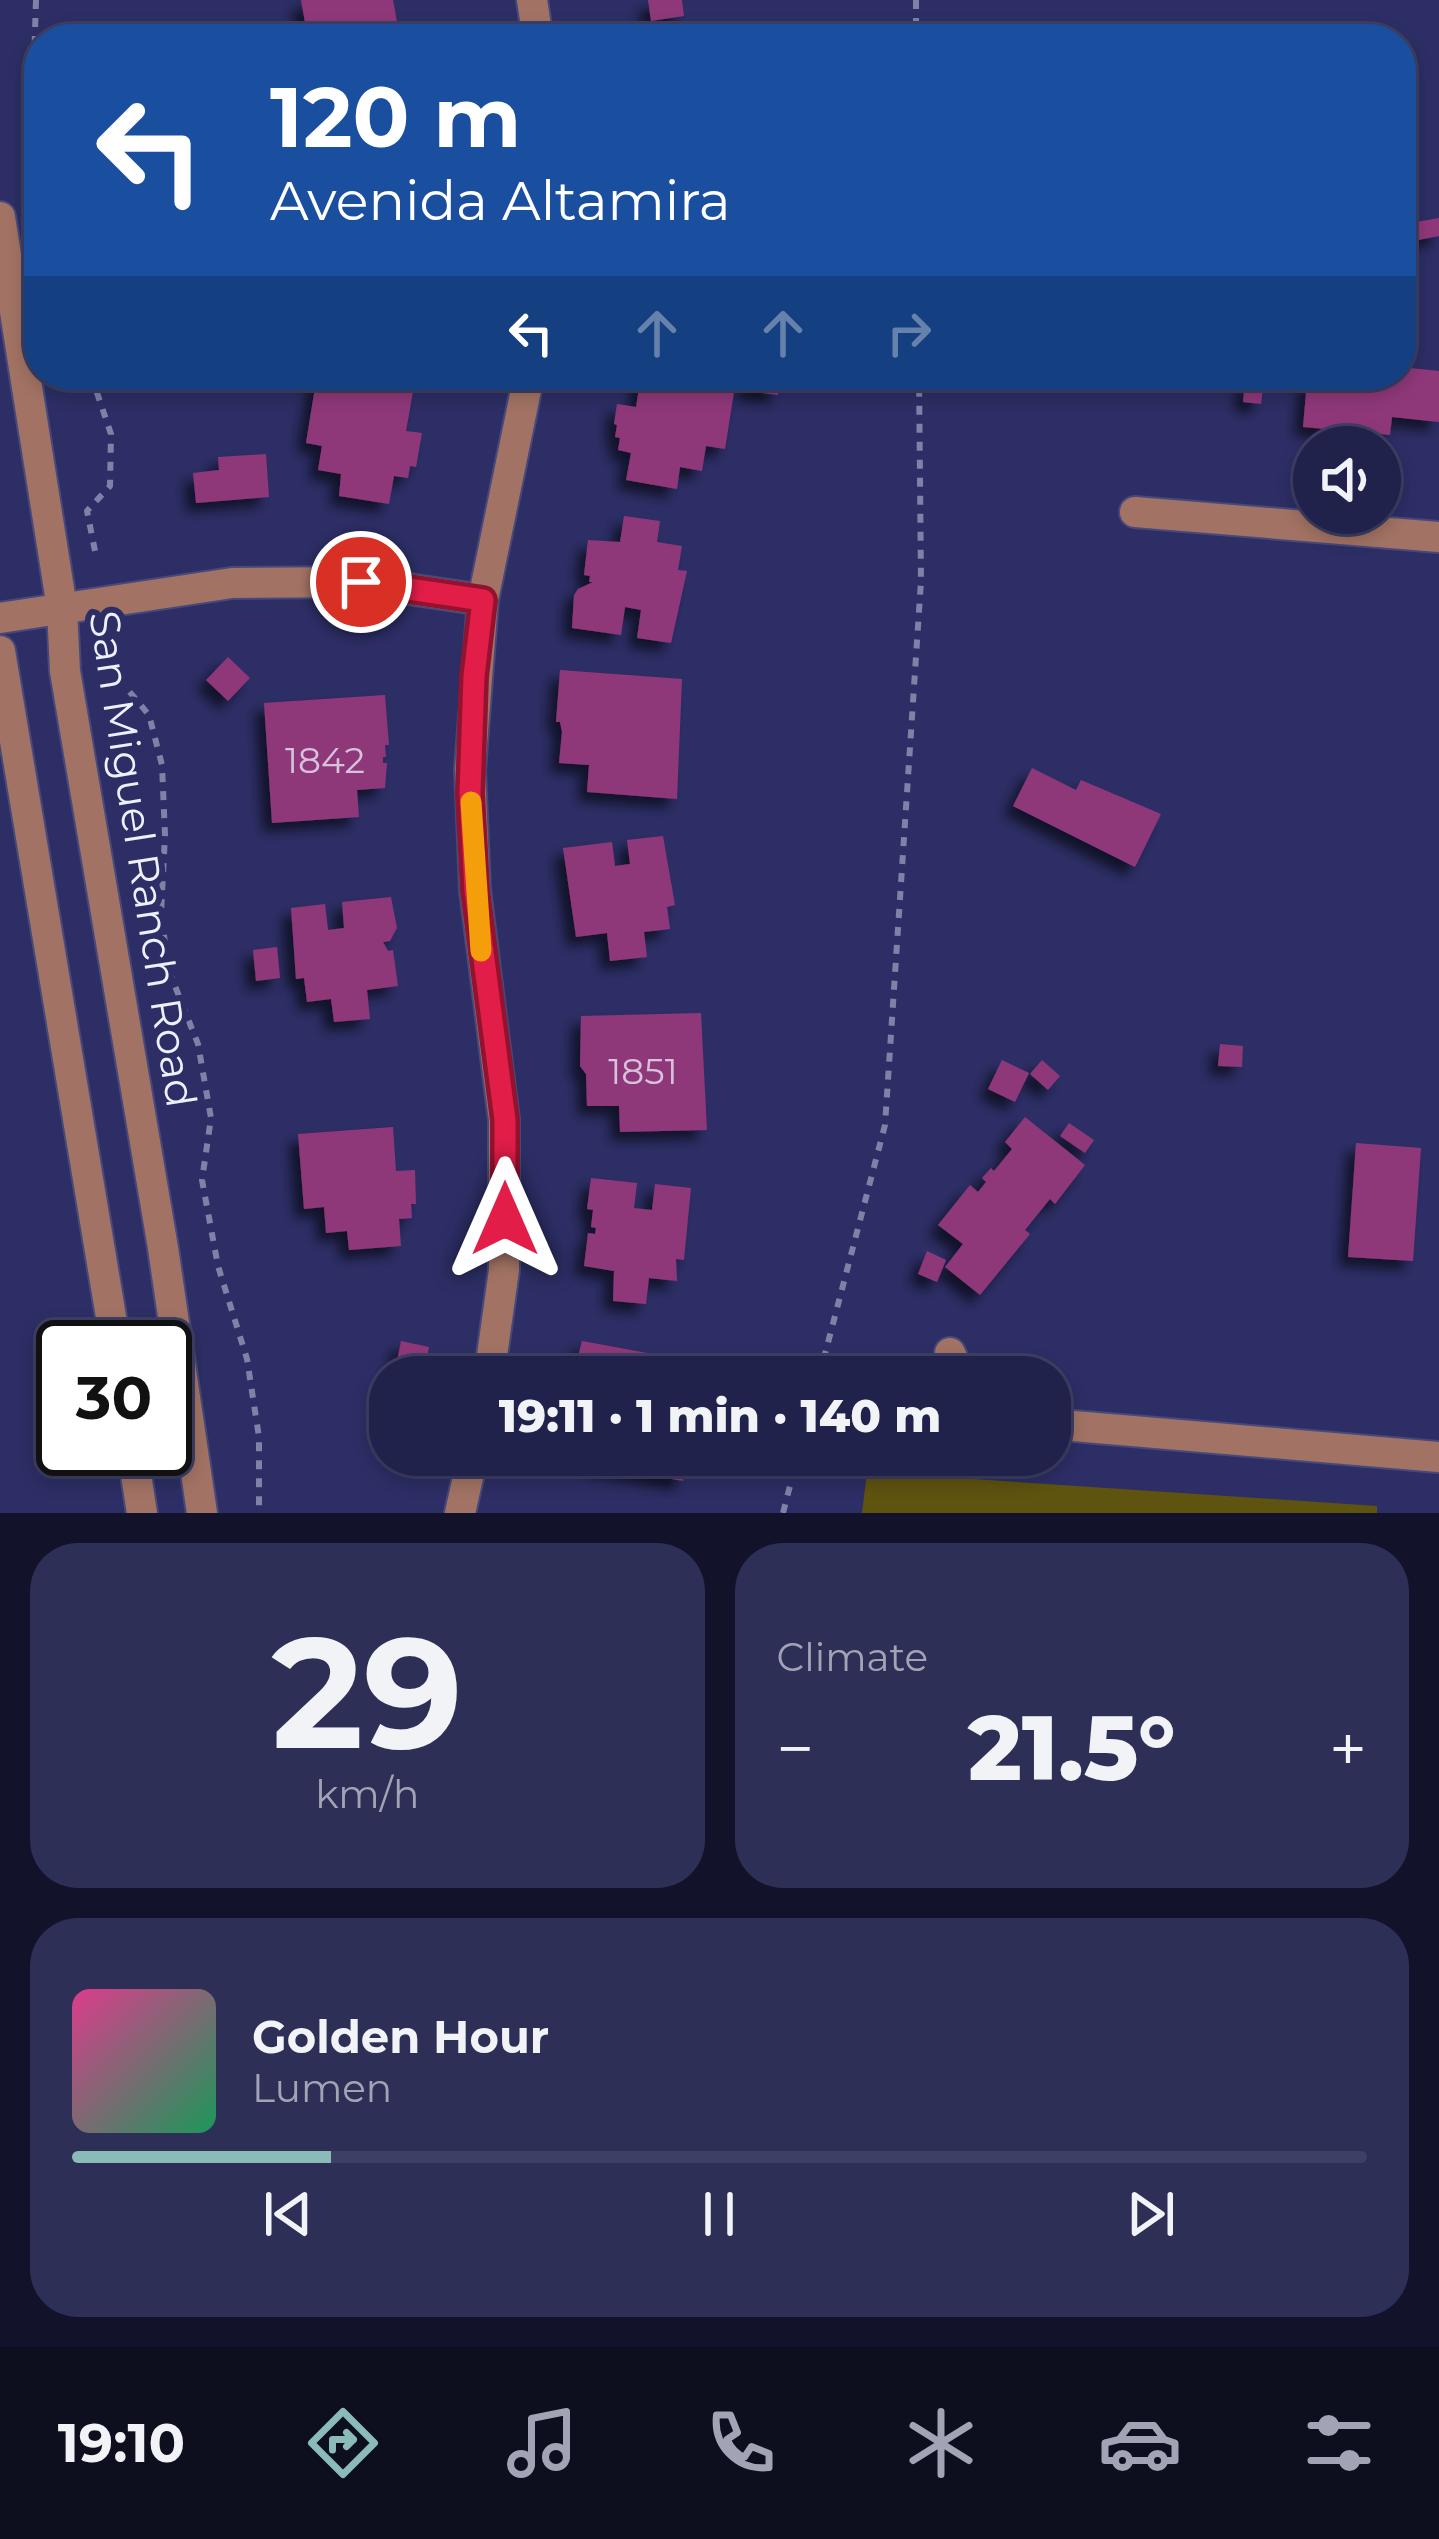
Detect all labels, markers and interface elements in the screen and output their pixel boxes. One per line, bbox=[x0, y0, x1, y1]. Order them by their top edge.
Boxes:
text: 120 m bbox=[270, 66, 521, 168]
icon: left bbox=[72, 72, 228, 228]
text: Avenida Altamira bbox=[270, 168, 731, 234]
icon: left bbox=[498, 300, 564, 366]
icon: ahead bbox=[624, 300, 690, 366]
icon: ahead bbox=[750, 300, 816, 366]
icon: right bbox=[876, 300, 942, 366]
map controls bbox=[1293, 426, 1401, 534]
button: sound bbox=[1293, 426, 1401, 534]
pin bbox=[310, 531, 412, 633]
icon: arrive bbox=[328, 549, 394, 615]
street label: San Miguel Ranch Road bbox=[78, 607, 208, 1111]
house number: 1842 bbox=[285, 738, 365, 782]
house number: 1851 bbox=[608, 1049, 678, 1093]
position arrow bbox=[442, 1156, 568, 1282]
speed limit sign: 30 bbox=[36, 1320, 192, 1476]
text: 19:11 · 1 min · 140 m bbox=[499, 1388, 941, 1443]
text: 29 bbox=[272, 1597, 463, 1787]
text: Climate bbox=[777, 1633, 928, 1681]
text: 21.5° bbox=[968, 1693, 1176, 1803]
text: − bbox=[777, 1708, 814, 1789]
text: + bbox=[1329, 1708, 1367, 1789]
text: km/h bbox=[315, 1770, 419, 1818]
text: Golden Hour bbox=[252, 2009, 549, 2064]
text: Lumen bbox=[252, 2064, 392, 2112]
icon: previous bbox=[255, 2181, 321, 2247]
icon: pause bbox=[686, 2181, 752, 2247]
icon: next bbox=[1118, 2181, 1184, 2247]
icon: directions bbox=[301, 2401, 385, 2485]
icon: music bbox=[500, 2401, 584, 2485]
icon: phone bbox=[699, 2401, 783, 2485]
icon: climate bbox=[899, 2401, 983, 2485]
icon: car bbox=[1098, 2401, 1182, 2485]
icon: filters bbox=[1297, 2401, 1381, 2485]
text: 19:10 bbox=[58, 2410, 185, 2476]

